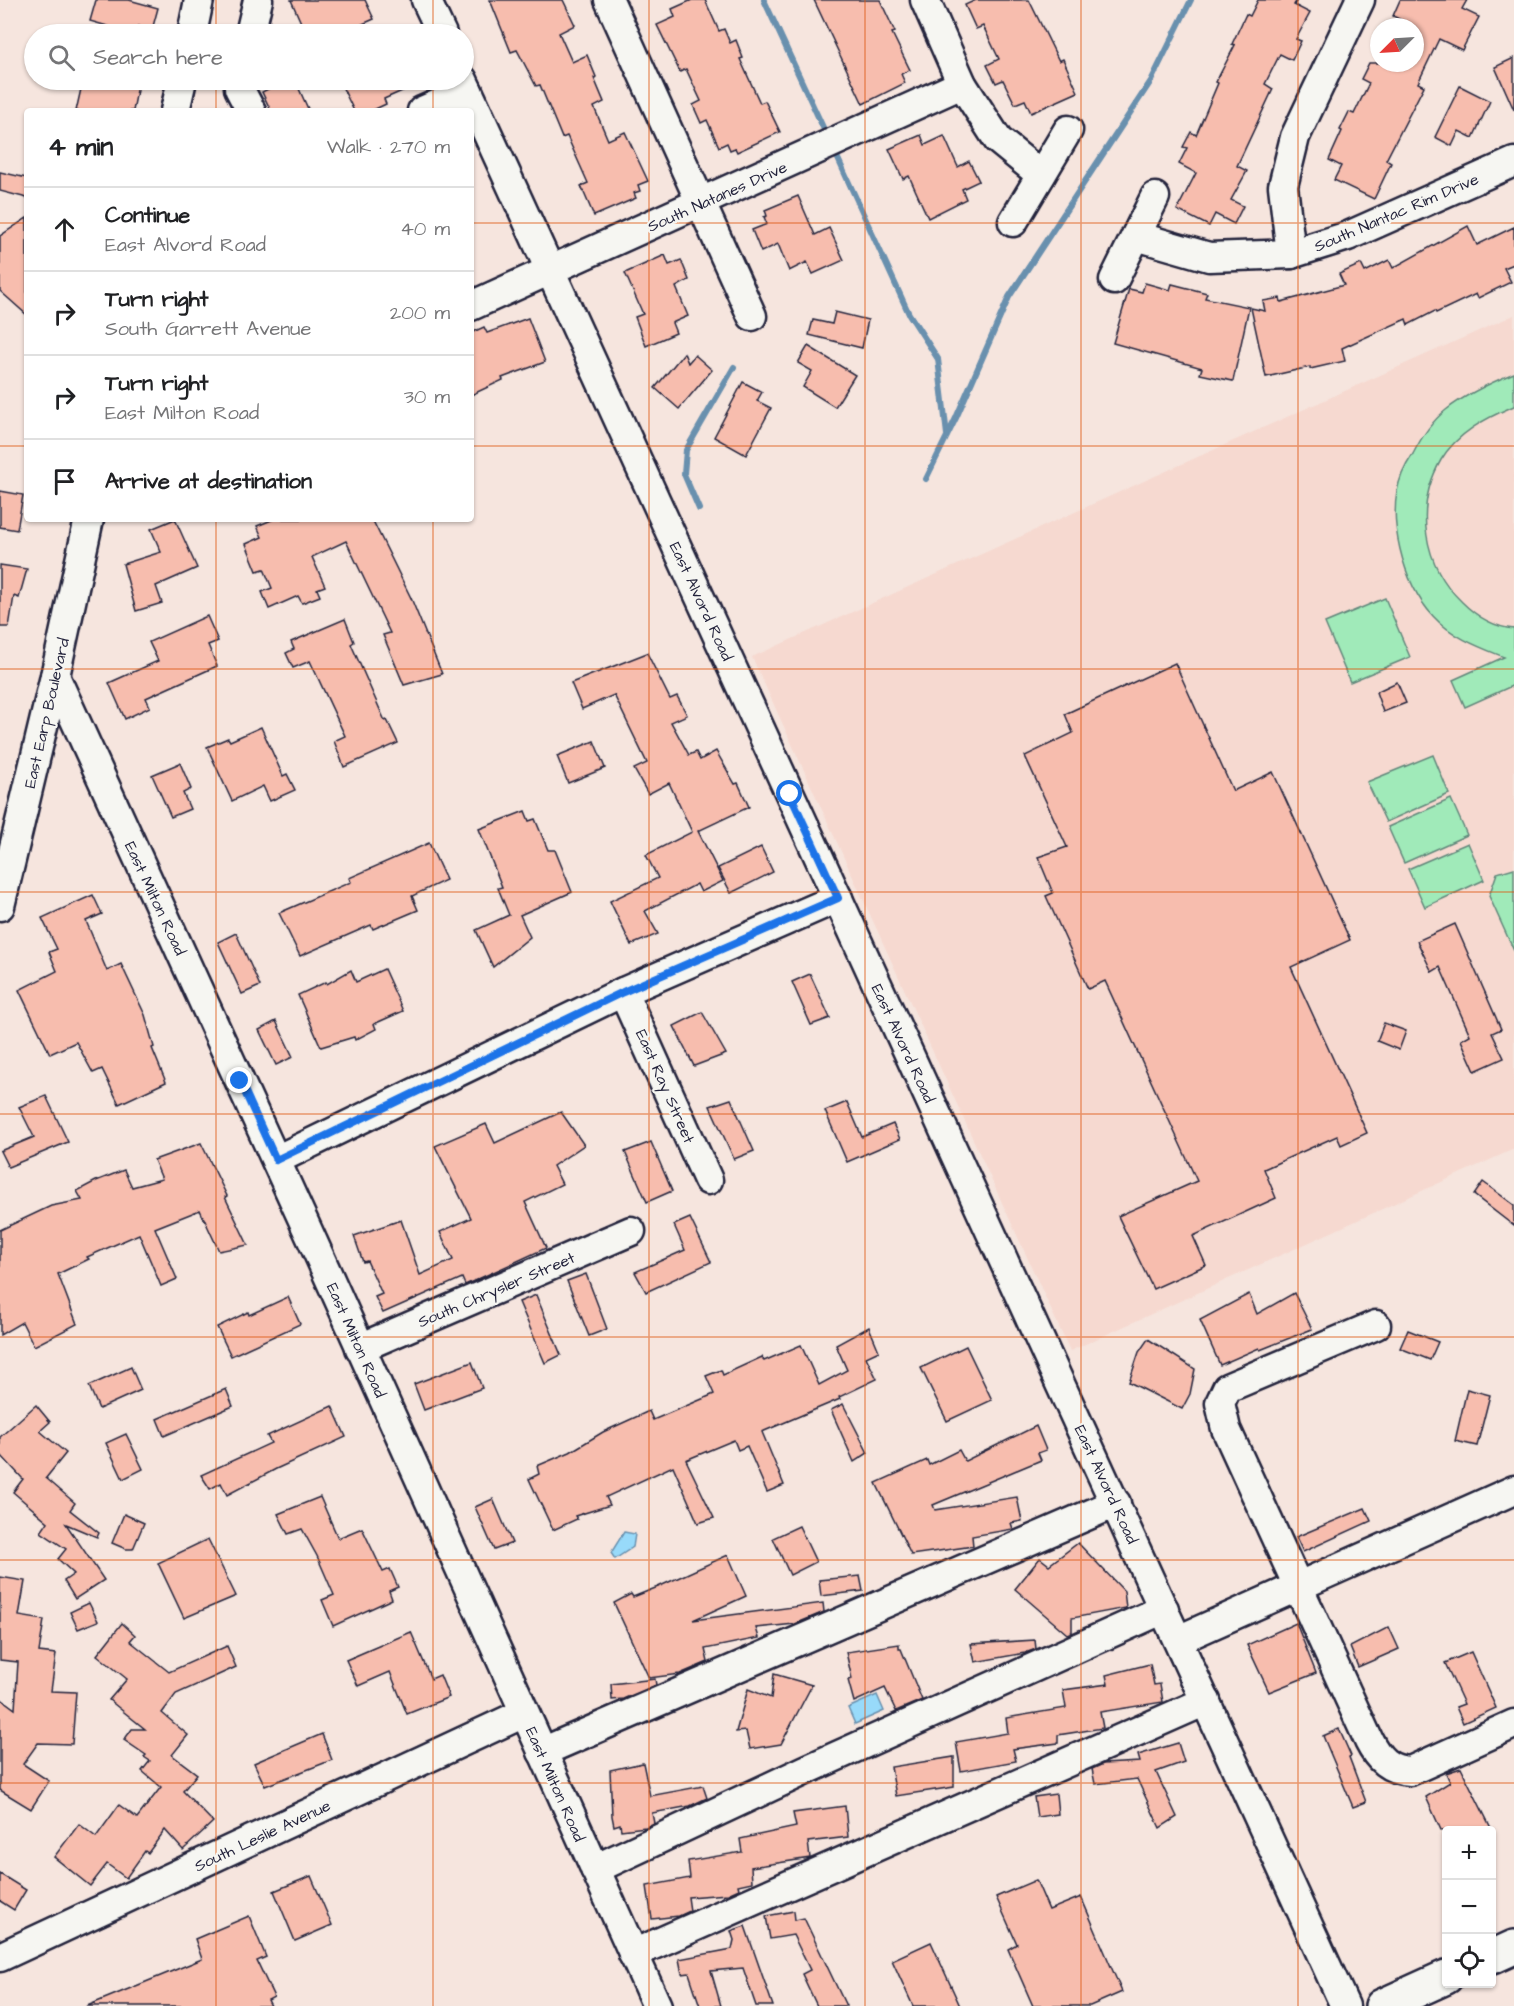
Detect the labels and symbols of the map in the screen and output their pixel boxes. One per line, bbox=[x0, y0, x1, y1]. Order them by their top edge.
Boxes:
north arrow bbox=[1370, 18, 1424, 72]
street label: South Natanes Drive bbox=[644, 156, 791, 238]
street label: South Nantac Rim Drive bbox=[1311, 168, 1482, 258]
street label: East Alvord Road bbox=[664, 538, 738, 664]
street label: East Earp Boulevard bbox=[19, 636, 75, 790]
route start bbox=[776, 780, 802, 806]
street label: East Milton Road bbox=[119, 838, 191, 959]
street label: East Alvord Road bbox=[866, 980, 940, 1106]
street label: East Ray Street bbox=[629, 1026, 700, 1148]
route end bbox=[226, 1067, 252, 1093]
street label: South Chrysler Street bbox=[414, 1247, 579, 1334]
street label: East Milton Road bbox=[321, 1280, 391, 1401]
street label: East Alvord Road bbox=[1069, 1421, 1143, 1547]
street label: East Milton Road bbox=[520, 1724, 590, 1845]
street label: South Leslie Avenue bbox=[191, 1795, 334, 1877]

